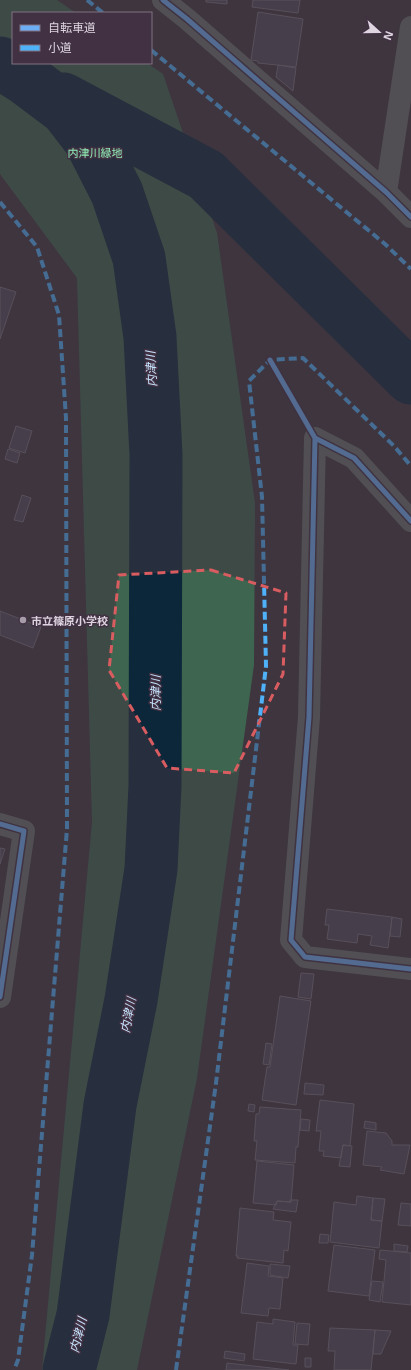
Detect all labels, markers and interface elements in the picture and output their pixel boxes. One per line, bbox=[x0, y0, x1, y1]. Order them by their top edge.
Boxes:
legend bbox=[12, 12, 152, 64]
north arrow bbox=[359, 12, 399, 52]
text: 自転車道 bbox=[48, 19, 96, 36]
text: N bbox=[380, 29, 397, 43]
text: 小道 bbox=[48, 39, 72, 56]
park label: 内津川緑地 bbox=[68, 145, 123, 160]
water label: 内津川 bbox=[141, 349, 160, 387]
place label: 市立篠原小学校 bbox=[31, 613, 108, 628]
marker: 市立篠原小学校 bbox=[18, 615, 28, 625]
water label: 内津川 bbox=[147, 673, 164, 711]
water label: 内津川 bbox=[116, 994, 140, 1034]
water label: 内津川 bbox=[65, 1314, 91, 1355]

